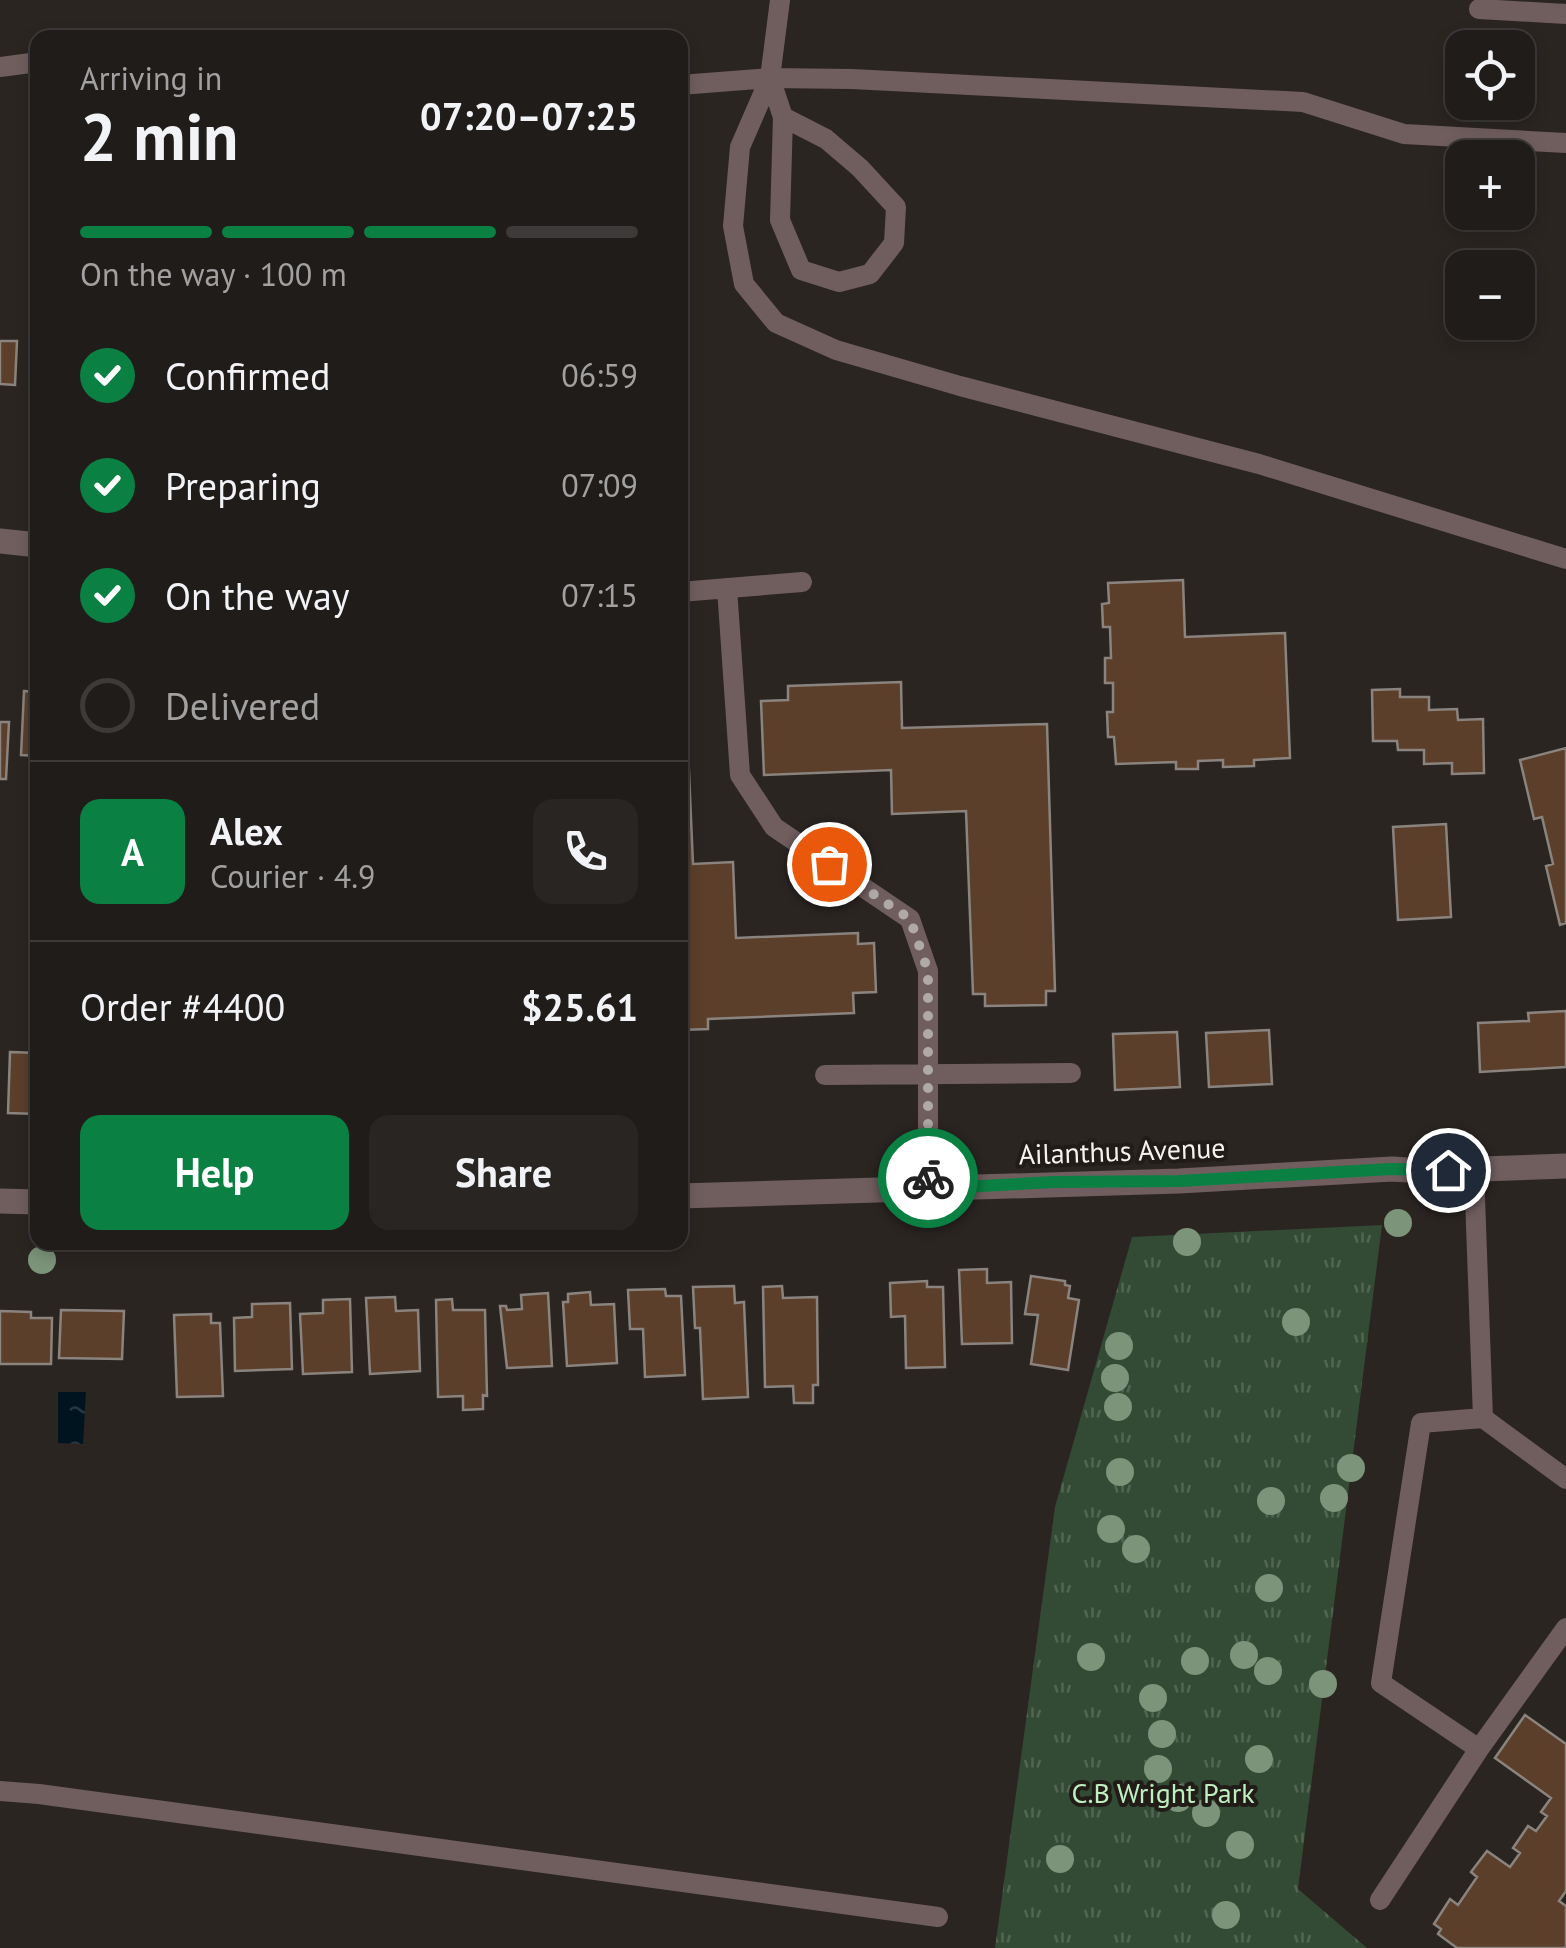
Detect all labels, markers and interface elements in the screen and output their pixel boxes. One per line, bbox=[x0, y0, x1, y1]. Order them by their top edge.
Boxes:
map controls bbox=[1445, 30, 1535, 340]
button: locate bbox=[1445, 30, 1535, 120]
text: Arriving in bbox=[80, 57, 222, 99]
text: 07:20–07:25 bbox=[420, 91, 638, 140]
text: 2 min bbox=[80, 94, 239, 178]
button: + bbox=[1445, 140, 1535, 230]
button: − bbox=[1445, 250, 1535, 340]
text: On the way · 100 m bbox=[80, 253, 347, 295]
icon: check bbox=[80, 348, 135, 403]
text: Confirmed bbox=[165, 351, 331, 400]
text: 06:59 bbox=[561, 354, 638, 396]
icon: check bbox=[80, 458, 135, 513]
text: Preparing bbox=[165, 461, 321, 510]
text: 07:09 bbox=[561, 464, 638, 506]
icon: check bbox=[80, 568, 135, 623]
text: On the way bbox=[165, 571, 350, 620]
text: 07:15 bbox=[561, 574, 638, 616]
text: Delivered bbox=[165, 681, 320, 730]
button: phone bbox=[533, 799, 638, 904]
text: Alex bbox=[210, 806, 283, 855]
pin bbox=[787, 822, 872, 907]
text: A bbox=[121, 827, 144, 876]
icon: bag bbox=[802, 837, 857, 892]
text: Courier · 4.9 bbox=[210, 855, 376, 897]
text: Order #4400 bbox=[80, 982, 285, 1031]
text: $25.61 bbox=[521, 982, 638, 1031]
button: Help bbox=[80, 1115, 349, 1230]
button: Share bbox=[369, 1115, 638, 1230]
courier bbox=[878, 1128, 978, 1228]
street label: Ailanthus Avenue bbox=[1018, 1128, 1226, 1173]
pin bbox=[1406, 1128, 1491, 1213]
icon: home bbox=[1421, 1143, 1476, 1198]
icon: bike bbox=[901, 1151, 956, 1206]
park label: C.B Wright Park bbox=[1071, 1774, 1255, 1811]

